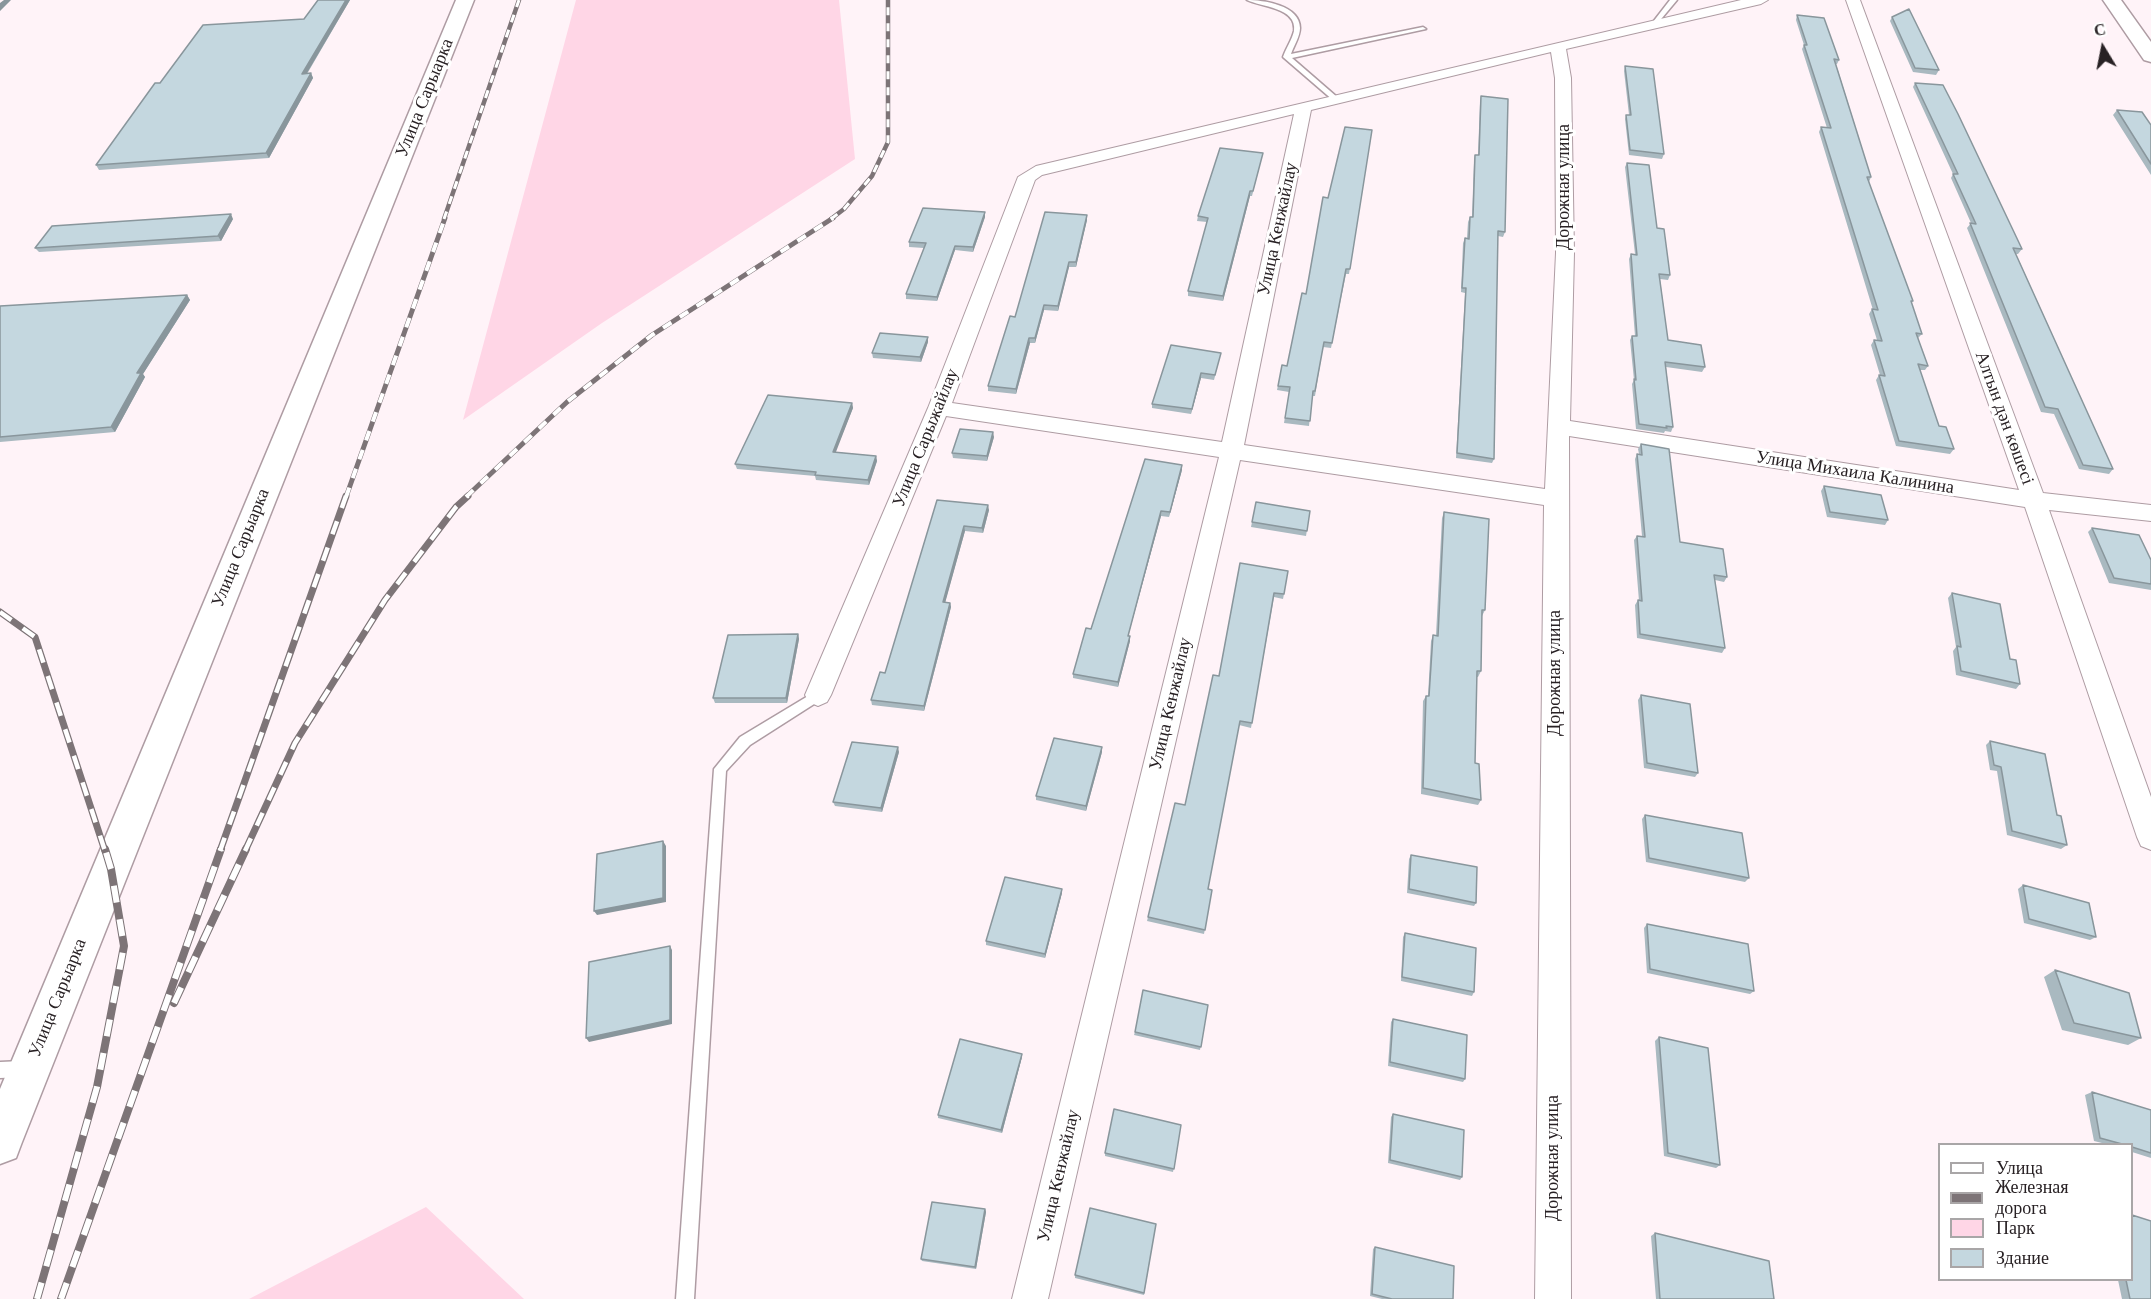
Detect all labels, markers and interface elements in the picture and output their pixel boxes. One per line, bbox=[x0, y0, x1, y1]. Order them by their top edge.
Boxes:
north arrow bbox=[2073, 18, 2133, 78]
text: С bbox=[2093, 20, 2107, 39]
street label: Улица Сарыарка bbox=[391, 36, 459, 160]
street label: Дорожная улица bbox=[1553, 124, 1575, 250]
street label: Улица Кенжайлау bbox=[1253, 160, 1303, 298]
street label: Алтын дән көшесі bbox=[1970, 348, 2038, 488]
street label: Улица Сарыжайлау bbox=[888, 366, 964, 510]
street label: Улица Михаила Калинина bbox=[1754, 447, 1956, 499]
street label: Улица Сарыарка bbox=[207, 486, 275, 610]
street label: Дорожная улица bbox=[1544, 610, 1566, 736]
street label: Улица Кенжайлау bbox=[1145, 636, 1197, 772]
street label: Улица Сарыарка bbox=[24, 936, 92, 1060]
street label: Дорожная улица bbox=[1542, 1095, 1564, 1221]
street label: Улица Кенжайлау bbox=[1033, 1108, 1085, 1244]
legend bbox=[1938, 1143, 2133, 1281]
text: Улица bbox=[1996, 1158, 2043, 1178]
text: Железная дорога bbox=[1995, 1177, 2069, 1218]
text: Парк bbox=[1996, 1218, 2035, 1238]
text: Здание bbox=[1996, 1248, 2049, 1268]

